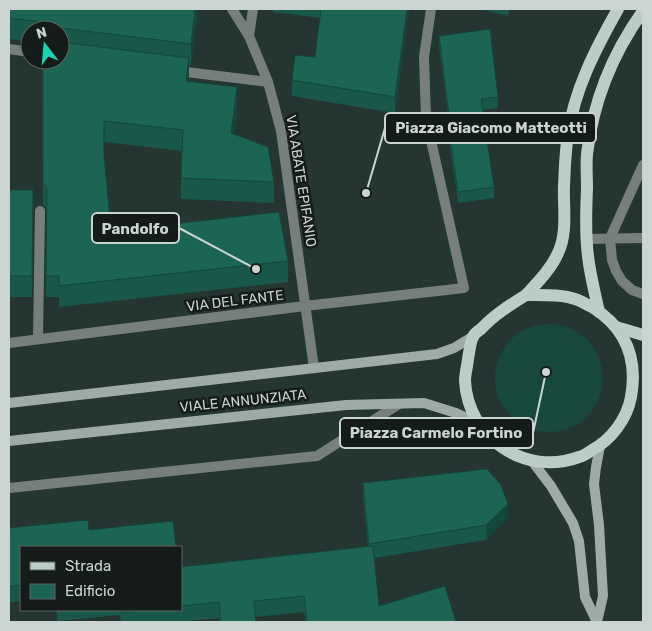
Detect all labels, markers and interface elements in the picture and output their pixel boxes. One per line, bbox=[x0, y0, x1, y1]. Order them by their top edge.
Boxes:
north arrow bbox=[20, 20, 70, 70]
text: N bbox=[34, 23, 49, 43]
callout: Piazza Giacomo Matteotti bbox=[385, 113, 596, 143]
street label: VIA ABATE EPIFANIO bbox=[282, 114, 320, 248]
text: Piazza Giacomo Matteotti bbox=[395, 119, 587, 137]
callout: Pandolfo bbox=[92, 213, 179, 243]
text: Pandolfo bbox=[101, 220, 169, 238]
street label: VIA DEL FANTE bbox=[185, 287, 285, 315]
street label: VIALE ANNUNZIATA bbox=[179, 386, 308, 416]
callout: Piazza Carmelo Fortino bbox=[340, 418, 533, 448]
text: Piazza Carmelo Fortino bbox=[350, 424, 522, 442]
legend bbox=[20, 546, 182, 611]
text: Strada bbox=[65, 557, 111, 575]
text: Edificio bbox=[65, 582, 115, 600]

